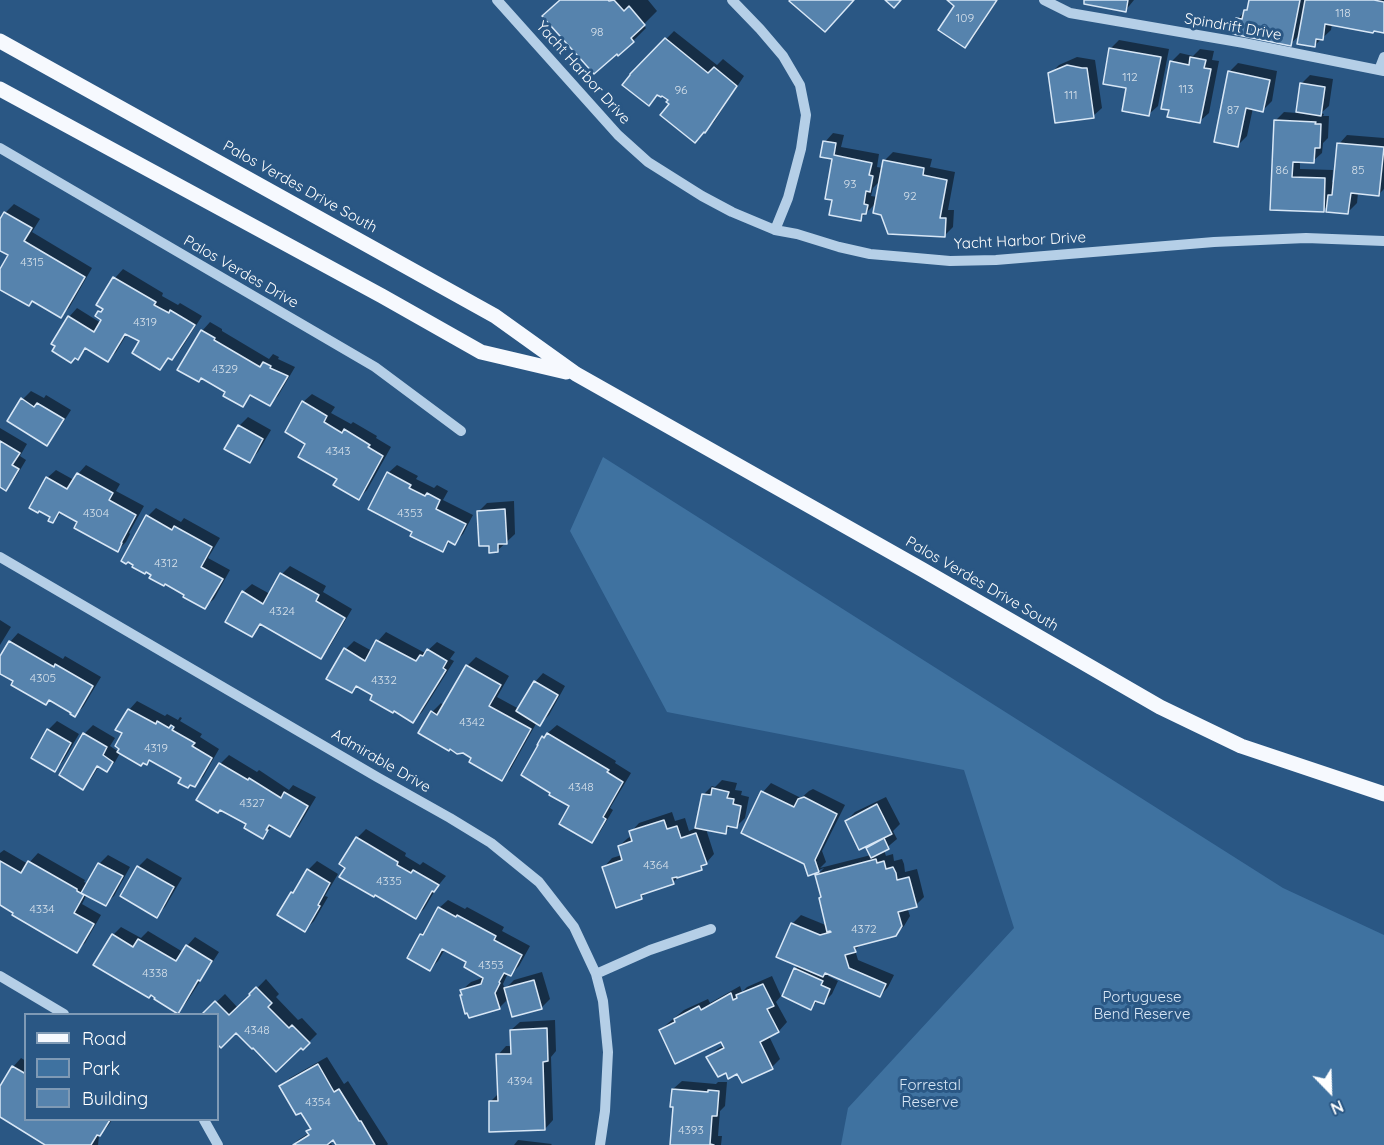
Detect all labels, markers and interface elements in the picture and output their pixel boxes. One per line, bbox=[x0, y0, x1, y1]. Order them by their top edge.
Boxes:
house number: 118 bbox=[1335, 6, 1351, 20]
street label: Spindrift Drive bbox=[1183, 10, 1283, 44]
house number: 109 bbox=[956, 11, 974, 25]
street label: Yacht Harbor Drive bbox=[532, 18, 634, 128]
house number: 98 bbox=[590, 25, 604, 39]
house number: 112 bbox=[1122, 70, 1138, 84]
house number: 113 bbox=[1178, 82, 1194, 96]
house number: 96 bbox=[674, 83, 688, 97]
house number: 111 bbox=[1064, 88, 1078, 102]
house number: 87 bbox=[1227, 103, 1239, 117]
street label: Palos Verdes Drive South bbox=[220, 137, 380, 237]
house number: 86 bbox=[1276, 163, 1288, 177]
house number: 85 bbox=[1351, 163, 1365, 177]
house number: 93 bbox=[844, 177, 856, 191]
house number: 92 bbox=[903, 189, 917, 203]
street label: Yacht Harbor Drive bbox=[953, 229, 1087, 253]
street label: Palos Verdes Drive bbox=[180, 232, 302, 312]
house number: 4315 bbox=[20, 255, 44, 269]
house number: 4319 bbox=[133, 315, 157, 329]
house number: 4329 bbox=[212, 362, 238, 376]
house number: 4343 bbox=[325, 444, 351, 458]
house number: 4304 bbox=[83, 506, 109, 520]
house number: 4353 bbox=[397, 506, 423, 520]
street label: Palos Verdes Drive South bbox=[902, 533, 1062, 635]
house number: 4312 bbox=[154, 556, 178, 570]
house number: 4324 bbox=[269, 604, 295, 618]
house number: 4305 bbox=[30, 671, 56, 685]
house number: 4332 bbox=[371, 673, 397, 687]
house number: 4342 bbox=[459, 715, 485, 729]
street label: Admirable Drive bbox=[328, 725, 434, 797]
house number: 4319 bbox=[144, 741, 168, 755]
house number: 4348 bbox=[568, 780, 594, 794]
house number: 4327 bbox=[239, 796, 265, 810]
house number: 4364 bbox=[643, 858, 669, 872]
house number: 4335 bbox=[376, 874, 402, 888]
house number: 4334 bbox=[29, 902, 55, 916]
house number: 4372 bbox=[851, 922, 877, 936]
house number: 4353 bbox=[478, 958, 504, 972]
house number: 4338 bbox=[142, 966, 168, 980]
park label: Portuguese Bend Reserve bbox=[1094, 988, 1190, 1023]
legend bbox=[24, 1013, 219, 1121]
house number: 4348 bbox=[244, 1023, 270, 1037]
text: Road bbox=[82, 1027, 127, 1050]
text: Park bbox=[82, 1057, 120, 1080]
north arrow bbox=[1300, 1061, 1360, 1121]
house number: 4394 bbox=[507, 1074, 533, 1088]
park label: Forrestal Reserve bbox=[899, 1076, 961, 1111]
text: Building bbox=[82, 1087, 148, 1110]
house number: 4354 bbox=[305, 1095, 331, 1109]
text: N bbox=[1328, 1096, 1346, 1119]
house number: 4393 bbox=[678, 1123, 704, 1137]

